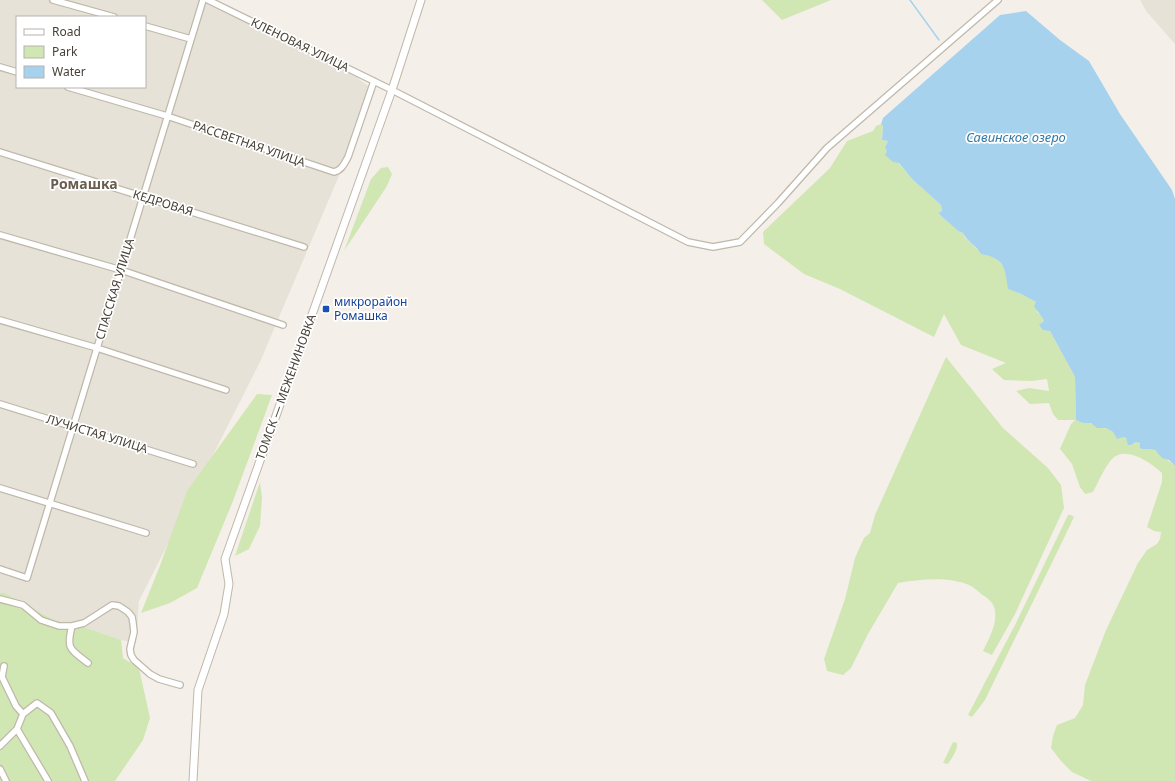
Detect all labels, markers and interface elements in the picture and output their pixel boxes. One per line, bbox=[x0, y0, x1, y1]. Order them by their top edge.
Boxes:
street label: КЛЕНОВАЯ УЛИЦА bbox=[248, 13, 352, 76]
legend bbox=[16, 16, 146, 88]
text: Road bbox=[52, 23, 81, 40]
text: Park bbox=[52, 43, 78, 60]
text: Water bbox=[52, 63, 86, 80]
street label: РАССВЕТНАЯ УЛИЦА bbox=[191, 116, 308, 171]
water label: Савинское озеро bbox=[966, 128, 1066, 146]
district label: Ромашка bbox=[50, 174, 118, 193]
street label: КЕДРОВАЯ bbox=[131, 185, 195, 220]
street label: СПАССКАЯ УЛИЦА bbox=[91, 236, 138, 342]
place label: микрорайон Ромашка bbox=[334, 293, 407, 324]
marker: микрорайон Ромашка bbox=[321, 304, 331, 314]
street label: ТОМСК — МЕЖЕНИНОВКА bbox=[251, 311, 320, 462]
street label: ЛУЧИСТАЯ УЛИЦА bbox=[44, 410, 150, 457]

